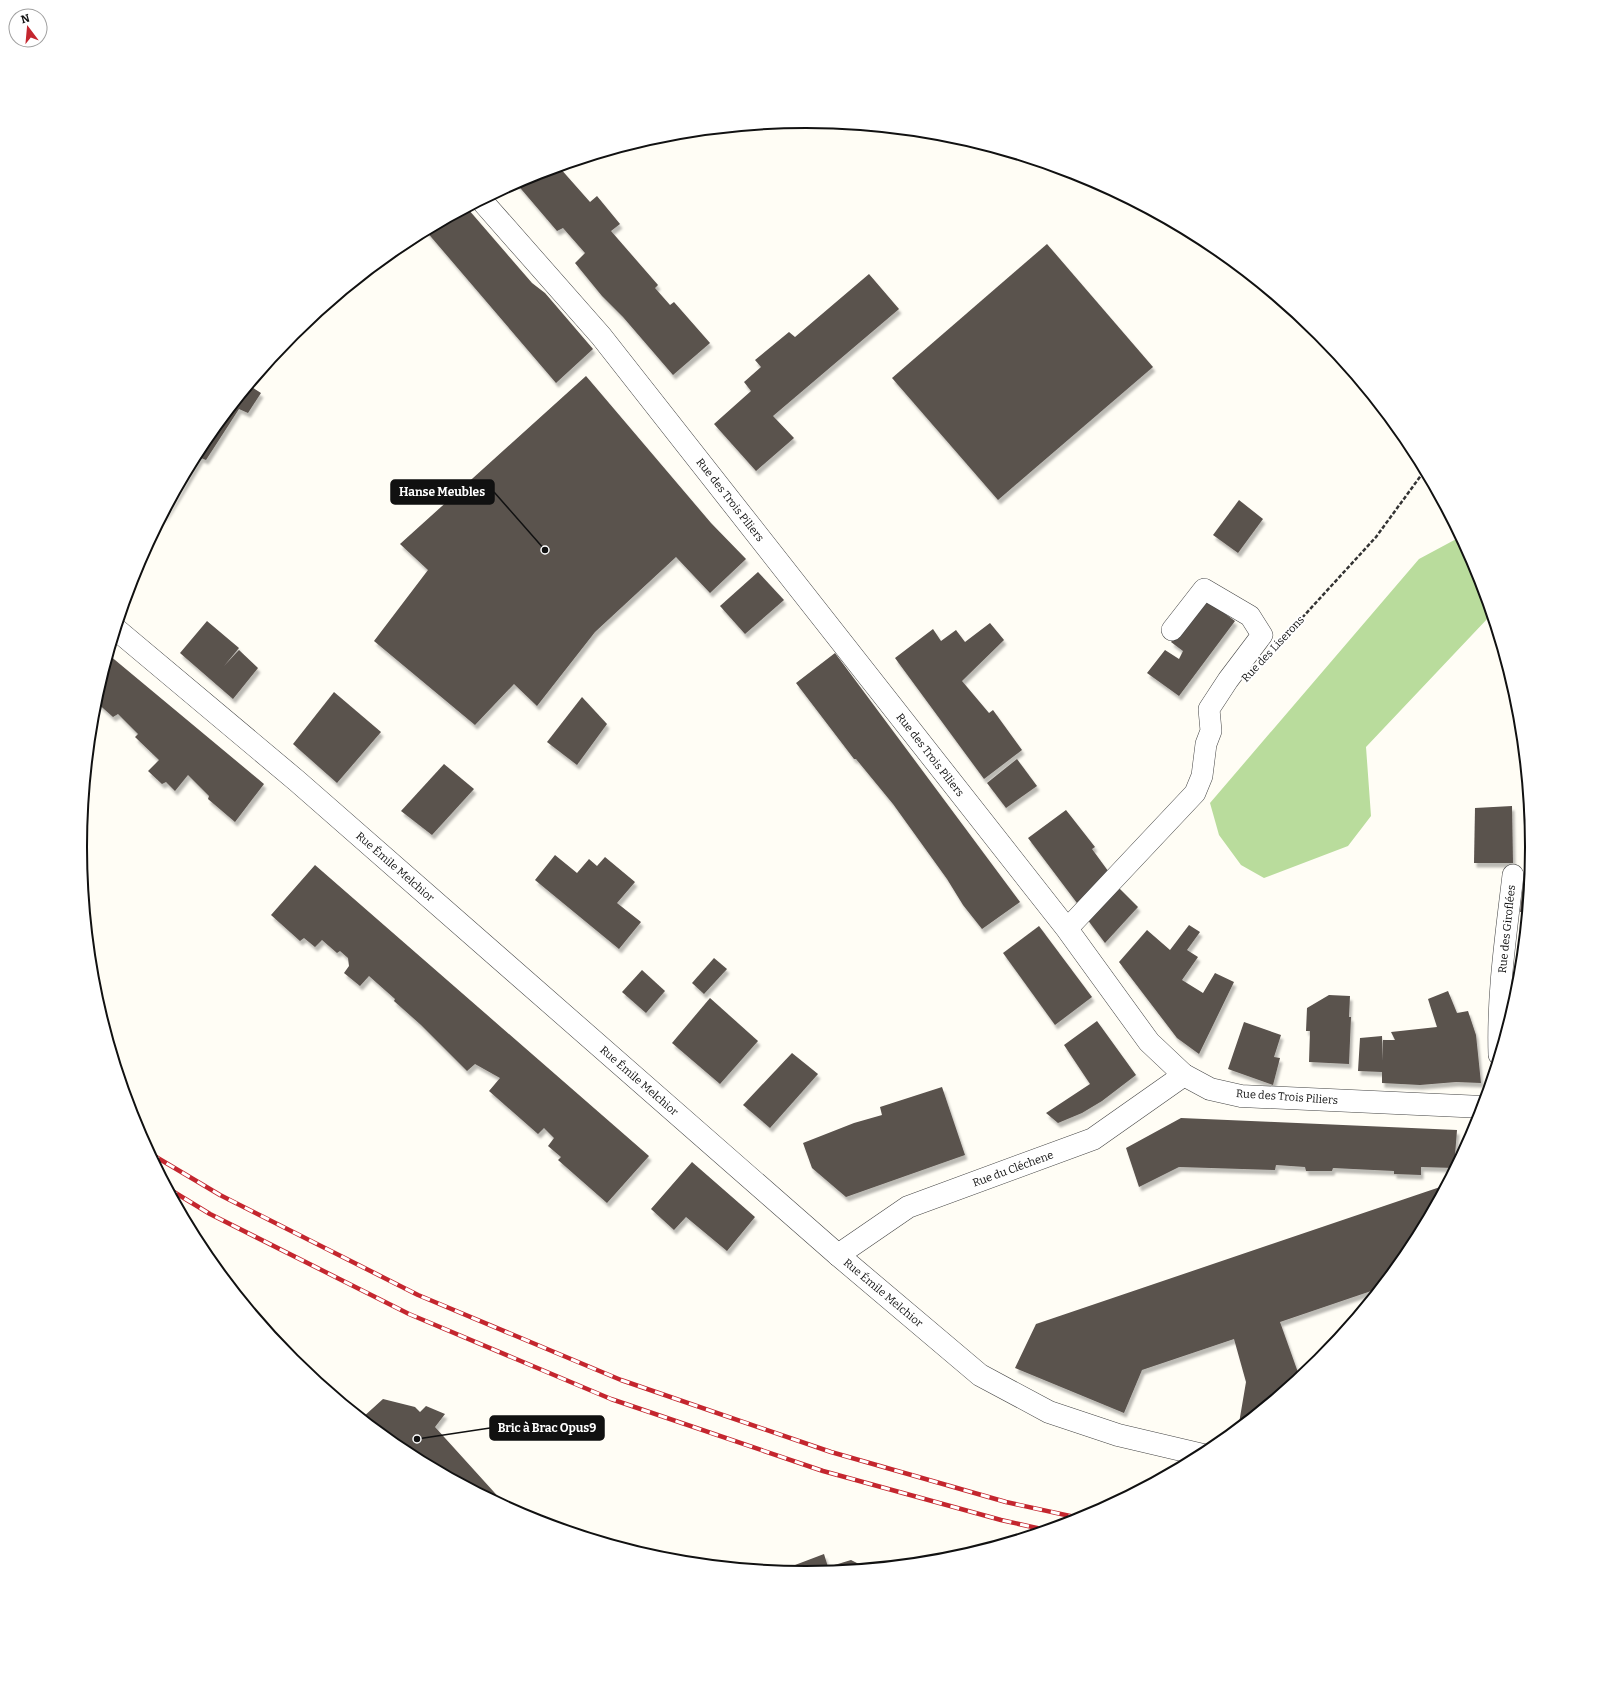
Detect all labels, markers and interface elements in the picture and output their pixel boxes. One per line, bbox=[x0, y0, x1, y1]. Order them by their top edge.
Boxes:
north arrow bbox=[8, 8, 48, 48]
text: N bbox=[20, 11, 32, 26]
street label: Rue des Trois Piliers bbox=[693, 456, 767, 544]
callout: Hanse Meubles bbox=[391, 480, 494, 504]
text: Hanse Meubles bbox=[399, 485, 485, 499]
street label: Rue des Liserons bbox=[1239, 613, 1307, 685]
street label: Rue des Trois Piliers bbox=[893, 711, 967, 799]
street label: Rue Émile Melchior bbox=[353, 829, 438, 905]
street label: Rue des Giroflées bbox=[1496, 884, 1518, 974]
street label: Rue Émile Melchior bbox=[597, 1043, 682, 1119]
street label: Rue des Trois Piliers bbox=[1236, 1087, 1338, 1107]
street label: Rue du Cléchene bbox=[971, 1148, 1055, 1190]
street label: Rue Émile Melchior bbox=[841, 1255, 926, 1330]
callout: Bric à Brac Opus9 bbox=[490, 1416, 604, 1440]
text: Bric à Brac Opus9 bbox=[498, 1421, 596, 1435]

